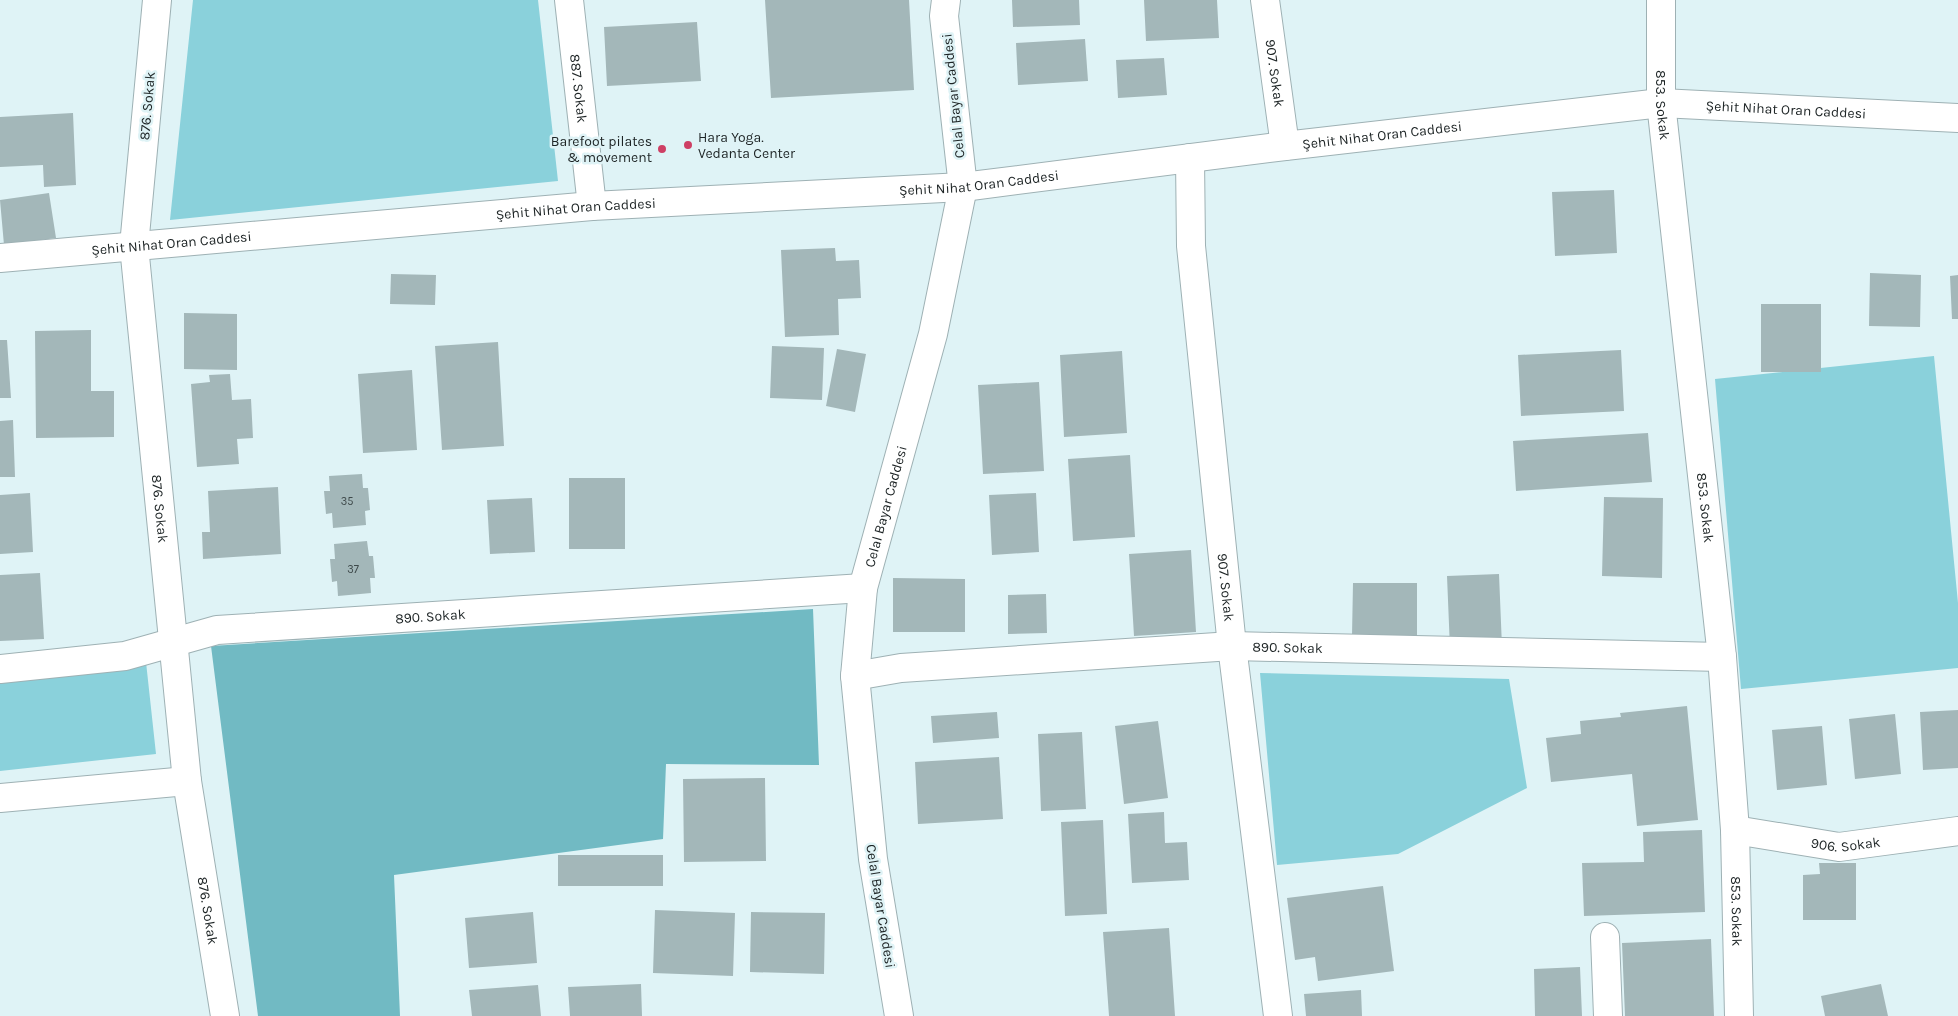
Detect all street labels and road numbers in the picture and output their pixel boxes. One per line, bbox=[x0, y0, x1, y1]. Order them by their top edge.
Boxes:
street label: Celal Bayar Caddesi bbox=[938, 33, 968, 159]
street label: 907. Sokak bbox=[1261, 38, 1288, 109]
street label: 887. Sokak bbox=[566, 53, 591, 124]
street label: 853. Sokak bbox=[1652, 70, 1673, 141]
street label: 876. Sokak bbox=[136, 71, 159, 141]
street label: Şehit Nihat Oran Caddesi bbox=[1705, 97, 1867, 122]
street label: Şehit Nihat Oran Caddesi bbox=[1301, 118, 1463, 153]
street label: Şehit Nihat Oran Caddesi bbox=[899, 167, 1060, 199]
street label: Şehit Nihat Oran Caddesi bbox=[495, 195, 656, 223]
street label: Şehit Nihat Oran Caddesi bbox=[91, 228, 252, 259]
street label: Celal Bayar Caddesi bbox=[861, 444, 911, 569]
street label: 853. Sokak bbox=[1693, 472, 1717, 544]
street label: 876. Sokak bbox=[148, 474, 171, 544]
street label: 907. Sokak bbox=[1214, 552, 1237, 622]
street label: 890. Sokak bbox=[395, 606, 466, 627]
street label: 890. Sokak bbox=[1252, 638, 1323, 657]
street label: 906. Sokak bbox=[1810, 834, 1882, 856]
street label: Celal Bayar Caddesi bbox=[862, 843, 899, 969]
street label: 876. Sokak bbox=[194, 875, 221, 946]
street label: 853. Sokak bbox=[1727, 876, 1746, 947]

